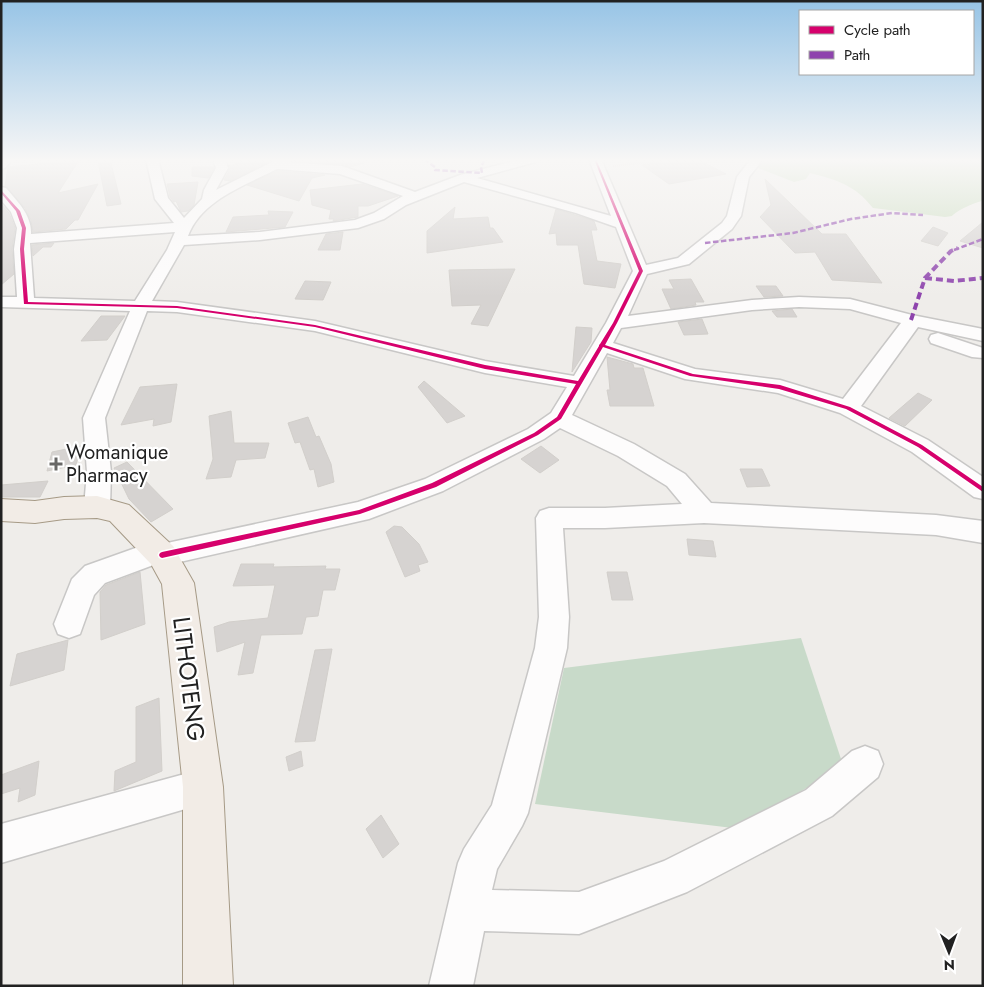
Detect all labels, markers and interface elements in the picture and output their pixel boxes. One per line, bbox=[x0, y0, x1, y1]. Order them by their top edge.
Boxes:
legend bbox=[799, 10, 974, 75]
text: Cycle path bbox=[844, 19, 911, 41]
text: Path bbox=[844, 44, 870, 66]
place label: Womanique Pharmacy bbox=[66, 438, 168, 490]
marker: Womanique Pharmacy bbox=[50, 458, 62, 470]
street label: LITHOTENG bbox=[164, 615, 214, 743]
north arrow bbox=[924, 927, 974, 977]
text: N bbox=[943, 955, 955, 975]

